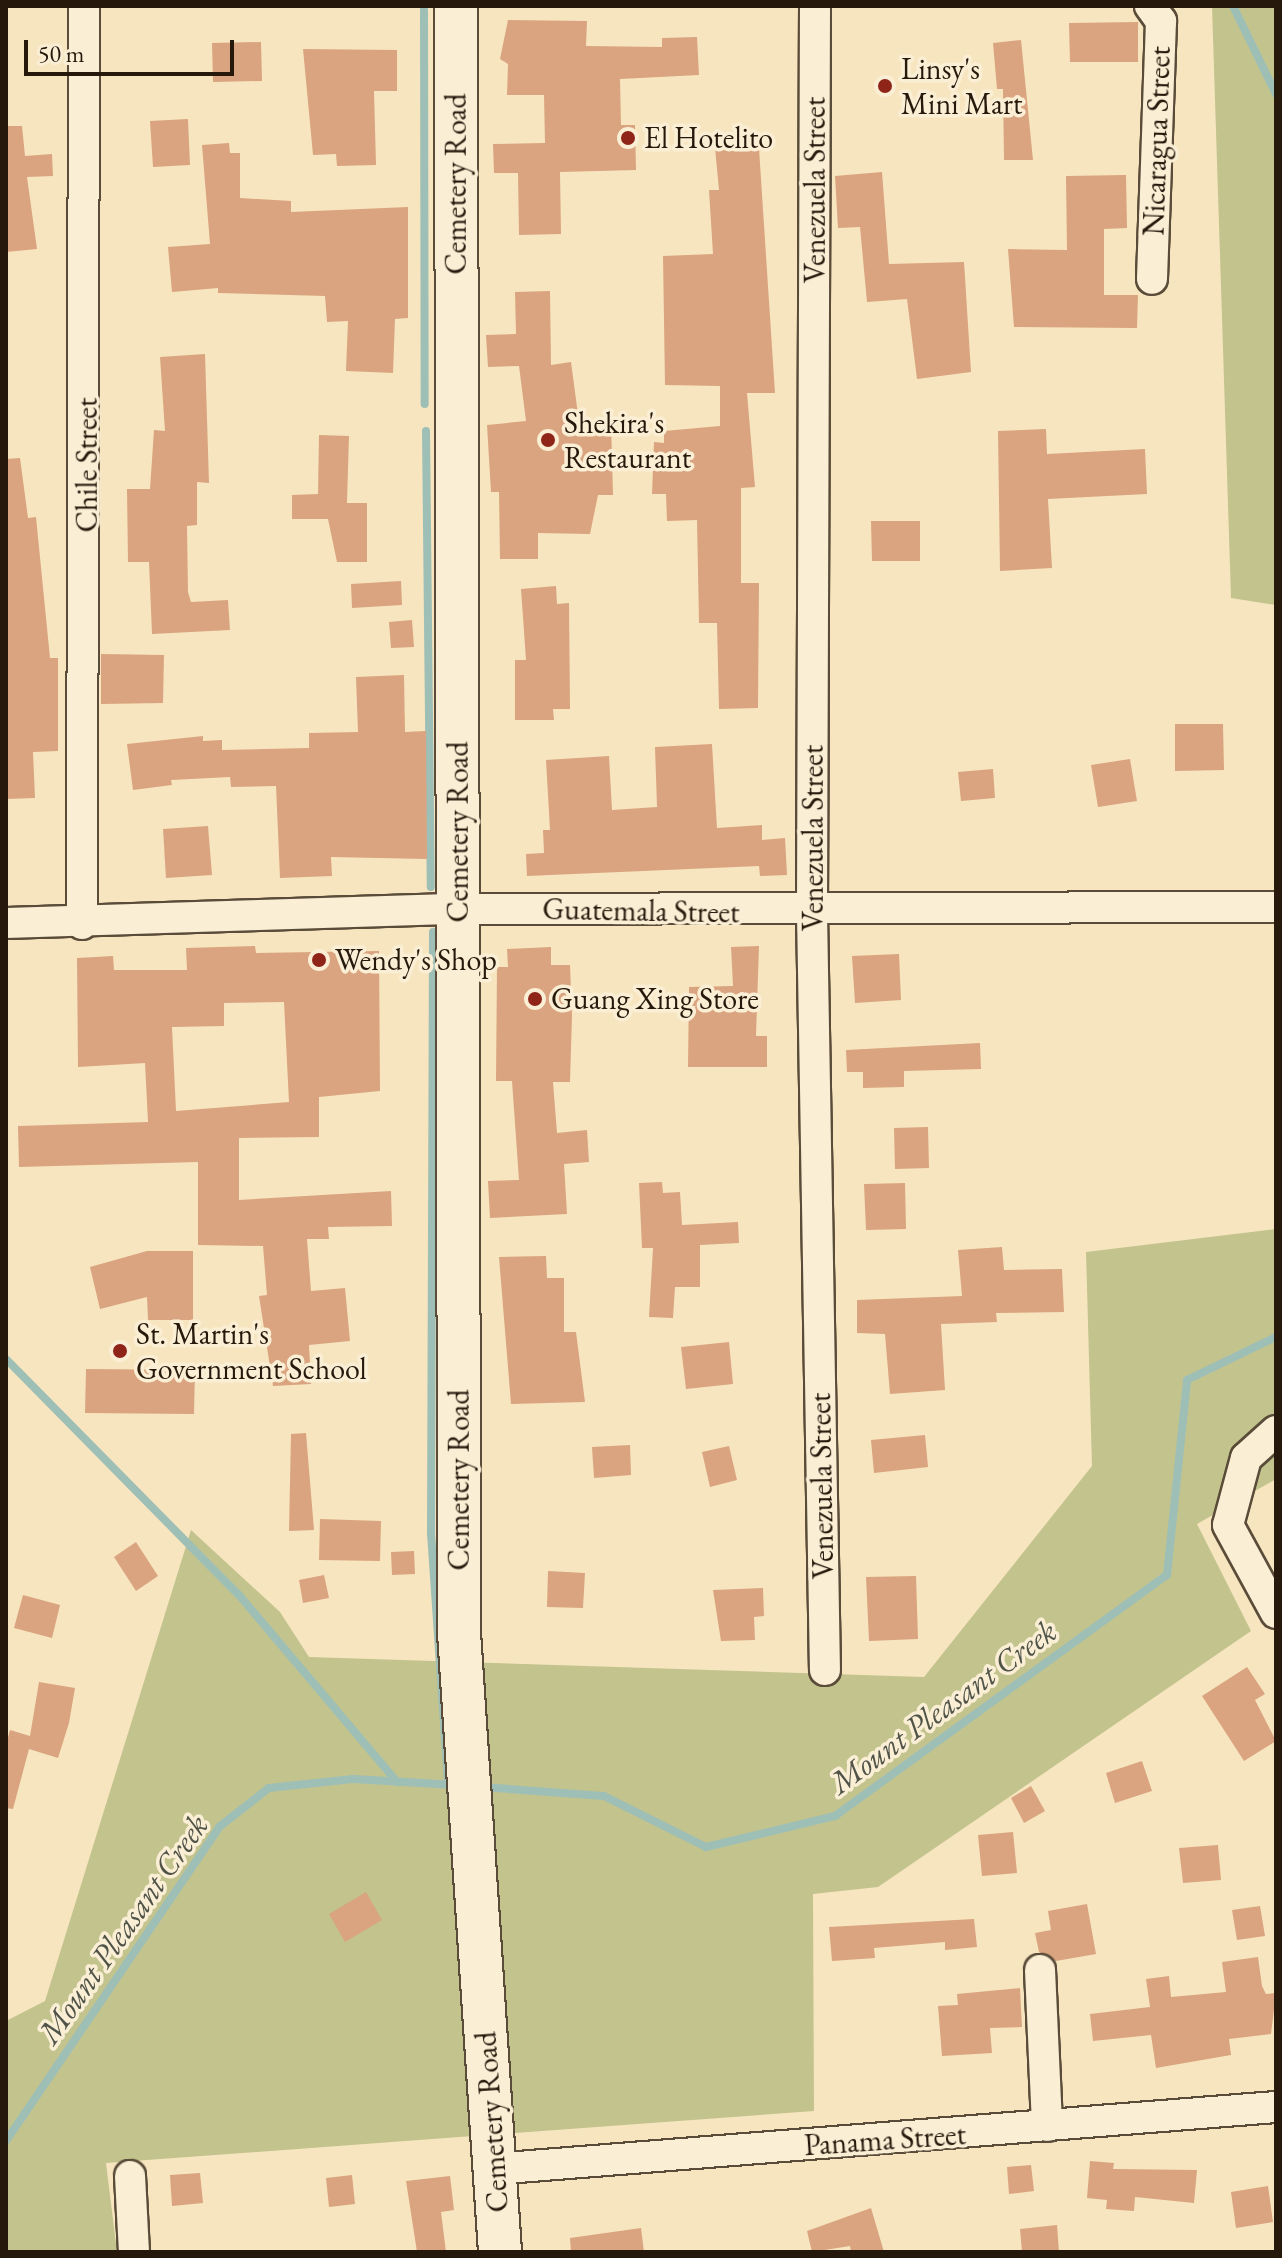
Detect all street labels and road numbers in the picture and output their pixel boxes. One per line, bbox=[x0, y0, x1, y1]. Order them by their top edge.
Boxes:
street label: Nicaragua Street bbox=[1136, 46, 1178, 236]
street label: Cemetery Road bbox=[438, 93, 474, 275]
street label: Venezuela Street bbox=[797, 97, 833, 283]
street label: Chile Street bbox=[69, 398, 105, 532]
street label: Cemetery Road bbox=[440, 741, 476, 923]
street label: Venezuela Street bbox=[795, 745, 831, 931]
street label: Guatemala Street bbox=[542, 891, 740, 931]
street label: Cemetery Road bbox=[441, 1389, 477, 1571]
street label: Venezuela Street bbox=[802, 1393, 842, 1579]
street label: Cemetery Road bbox=[468, 2030, 516, 2214]
street label: Panama Street bbox=[803, 2116, 967, 2164]

